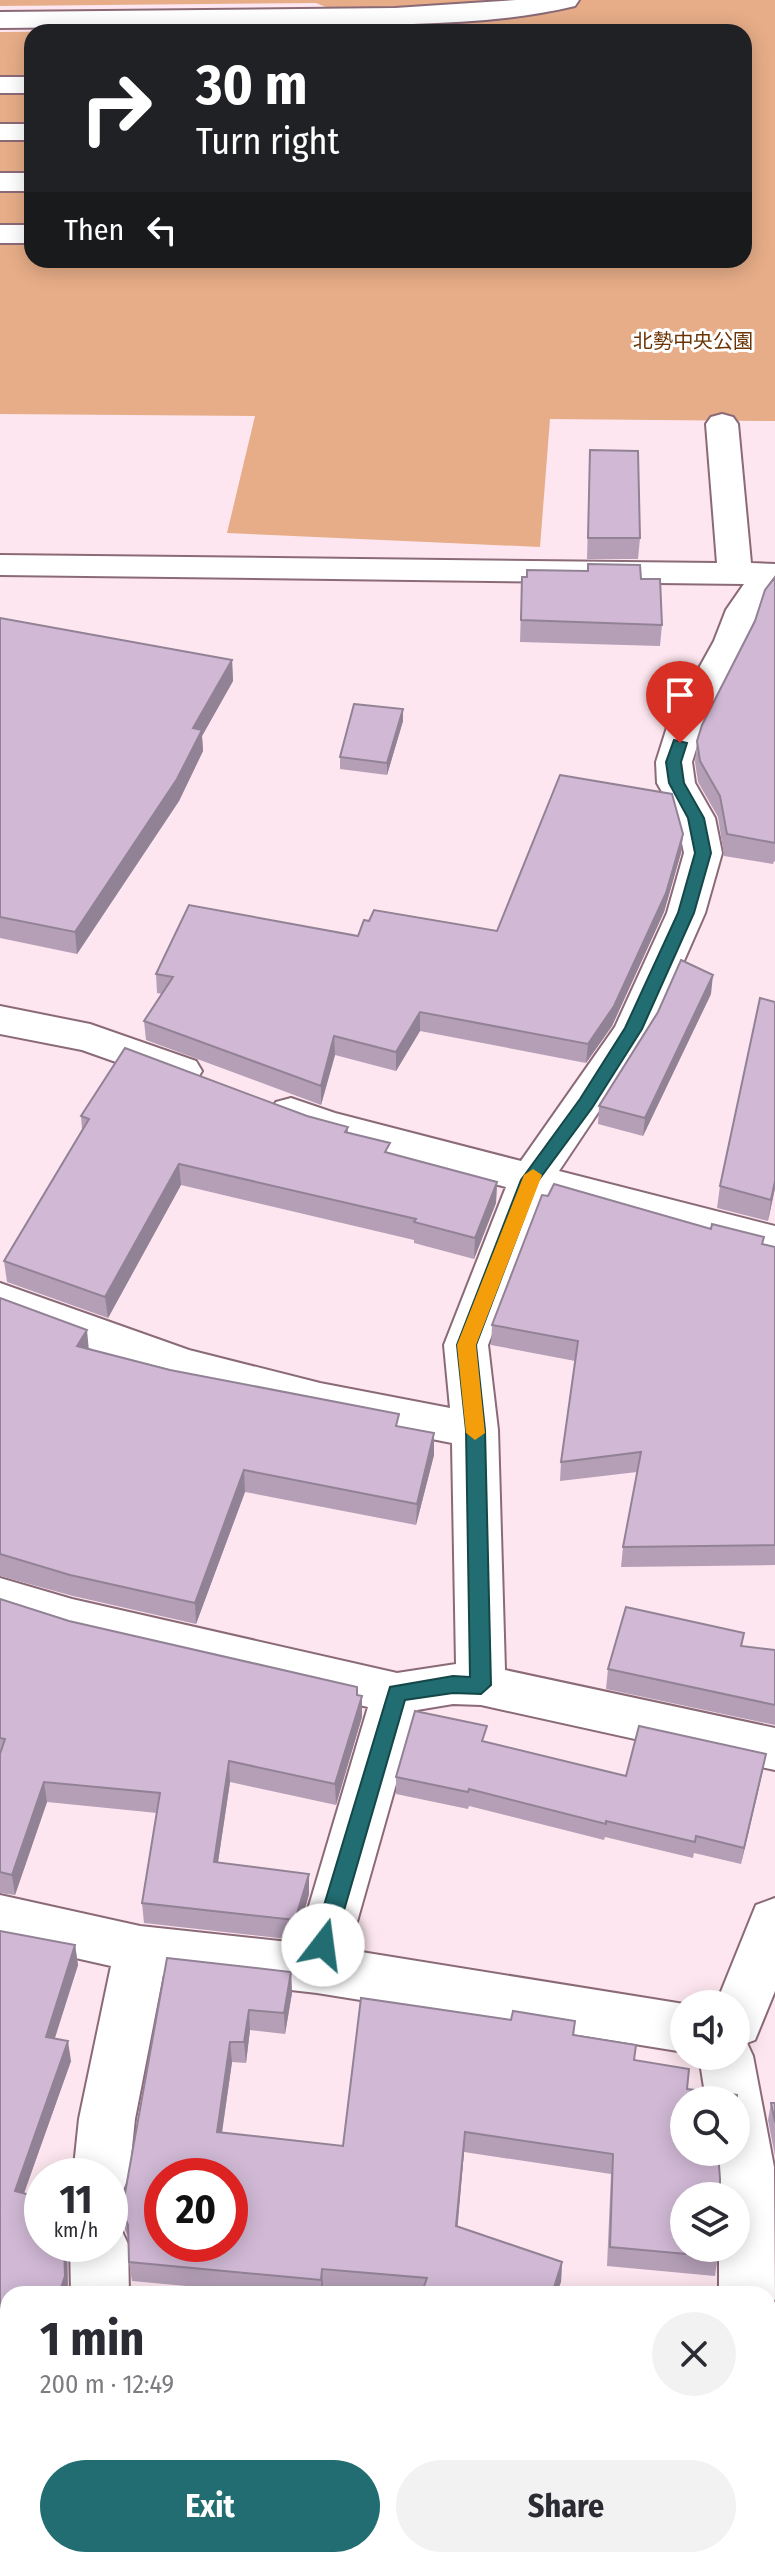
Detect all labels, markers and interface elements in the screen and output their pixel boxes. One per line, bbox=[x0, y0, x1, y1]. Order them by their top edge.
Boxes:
text: 30 m bbox=[196, 52, 307, 119]
icon: right bbox=[64, 56, 168, 160]
text: Turn right bbox=[196, 120, 339, 164]
icon: left bbox=[140, 208, 184, 252]
text: Then bbox=[64, 212, 124, 248]
park label: 北勢中央公園 bbox=[633, 329, 753, 353]
pin bbox=[646, 661, 714, 743]
icon: arrive bbox=[658, 673, 702, 717]
position arrow bbox=[281, 1903, 365, 1987]
map controls bbox=[670, 1990, 750, 2262]
button: sound bbox=[670, 1990, 750, 2070]
button: search bbox=[670, 2086, 750, 2166]
speed limit sign: 20 bbox=[144, 2158, 248, 2262]
text: 11 bbox=[59, 2176, 93, 2224]
button: layers bbox=[670, 2182, 750, 2262]
text: km/h bbox=[54, 2218, 98, 2242]
text: 1 min bbox=[40, 2310, 145, 2368]
button: close bbox=[652, 2312, 736, 2396]
text: 200 m · 12:49 bbox=[40, 2369, 174, 2400]
button: Exit bbox=[40, 2460, 380, 2552]
button: Share bbox=[396, 2460, 736, 2552]

